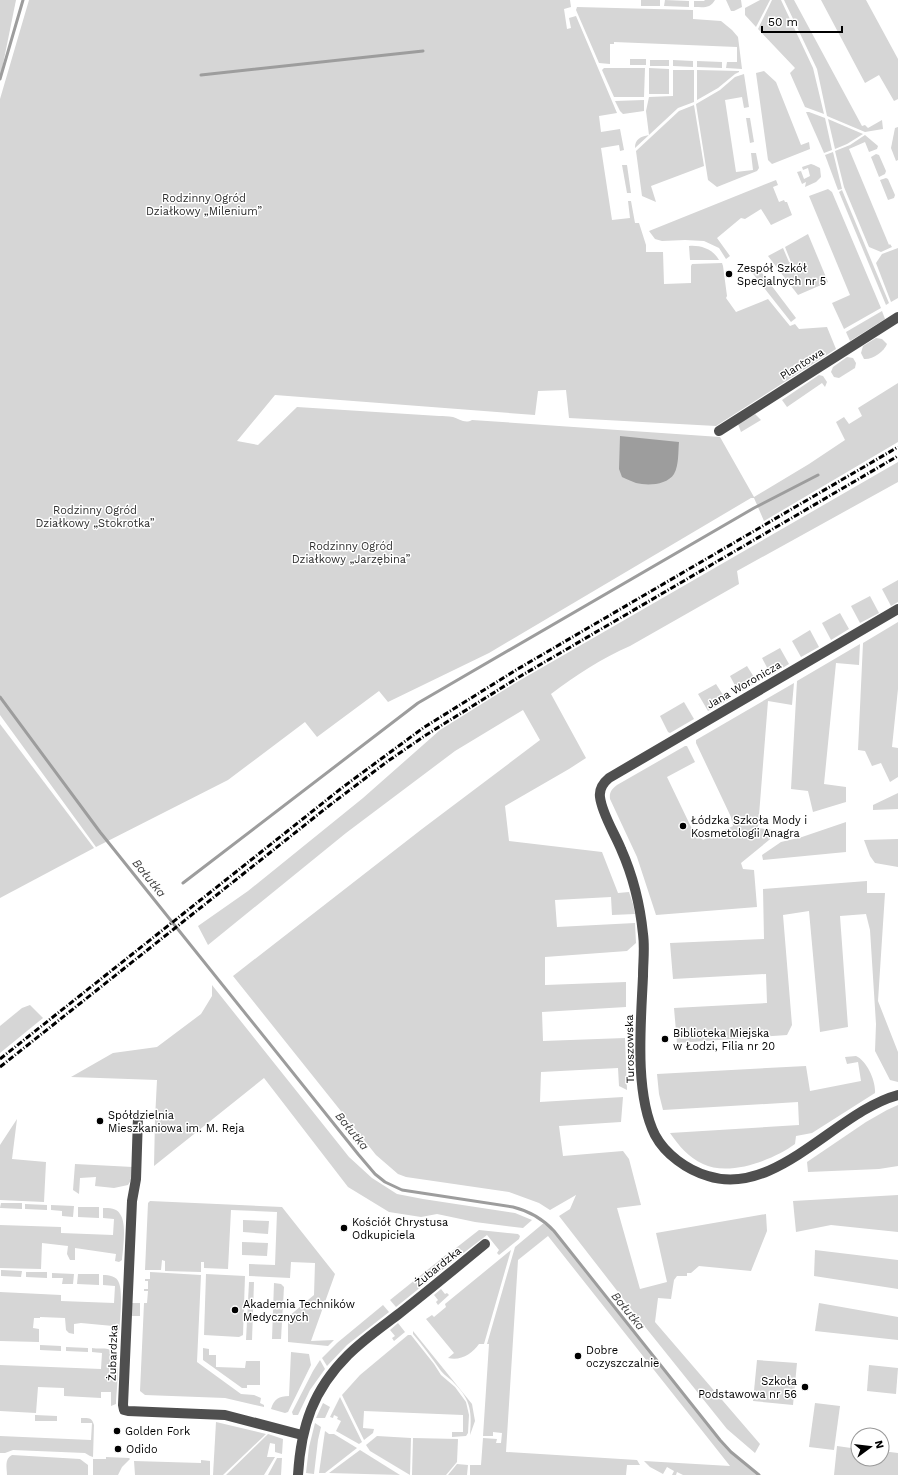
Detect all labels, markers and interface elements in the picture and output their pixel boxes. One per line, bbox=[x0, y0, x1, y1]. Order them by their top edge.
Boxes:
scale bar bbox=[762, 8, 842, 34]
text: 50 m bbox=[768, 15, 798, 29]
park label: Rodzinny Ogród Działkowy „Milenium” bbox=[146, 192, 262, 218]
place label: Zespół Szkół Specjalnych nr 5 bbox=[737, 262, 826, 288]
marker: Zespół Szkół Specjalnych nr 5 bbox=[724, 269, 734, 279]
street label: Plantowa bbox=[778, 345, 826, 383]
park label: Rodzinny Ogród Działkowy „Stokrotka” bbox=[35, 504, 155, 530]
park label: Rodzinny Ogród Działkowy „Jarzębina” bbox=[292, 540, 410, 566]
street label: Jana Woronicza bbox=[704, 658, 784, 712]
place label: Łódzka Szkoła Mody i Kosmetologii Anagra bbox=[691, 814, 807, 840]
marker: Łódzka Szkoła Mody i Kosmetologii Anagra bbox=[678, 821, 688, 831]
water label: Bałutka bbox=[129, 856, 169, 900]
street label: Turoszowska bbox=[623, 1014, 637, 1084]
place label: Biblioteka Miejska w Łodzi, Filia nr 20 bbox=[673, 1027, 775, 1053]
marker: Biblioteka Miejska w Łodzi, Filia nr 20 bbox=[660, 1034, 670, 1044]
place label: Spółdzielnia Mieszkaniowa im. M. Reja bbox=[108, 1109, 244, 1135]
water label: Bałutka bbox=[332, 1109, 372, 1153]
marker: Spółdzielnia Mieszkaniowa im. M. Reja bbox=[95, 1116, 105, 1126]
place label: Kościół Chrystusa Odkupiciela bbox=[352, 1216, 448, 1242]
marker: Kościół Chrystusa Odkupiciela bbox=[339, 1223, 349, 1233]
street label: Żubardzka bbox=[411, 1244, 464, 1290]
water label: Bałutka bbox=[608, 1289, 648, 1333]
place label: Akademia Techników Medycznych bbox=[243, 1298, 355, 1324]
marker: Akademia Techników Medycznych bbox=[230, 1305, 240, 1315]
street label: Żubardzka bbox=[105, 1325, 120, 1381]
place label: Dobre oczyszczalnie bbox=[586, 1344, 659, 1370]
marker: Dobre oczyszczalnie bbox=[573, 1351, 583, 1361]
place label: Szkoła Podstawowa nr 56 bbox=[698, 1375, 797, 1401]
marker: Szkoła Podstawowa nr 56 bbox=[800, 1382, 810, 1392]
place label: Golden Fork bbox=[125, 1425, 190, 1438]
marker: Golden Fork bbox=[112, 1426, 122, 1436]
north arrow bbox=[850, 1427, 890, 1467]
text: N bbox=[872, 1439, 887, 1450]
place label: Odido bbox=[126, 1443, 158, 1456]
marker: Odido bbox=[113, 1444, 123, 1454]

